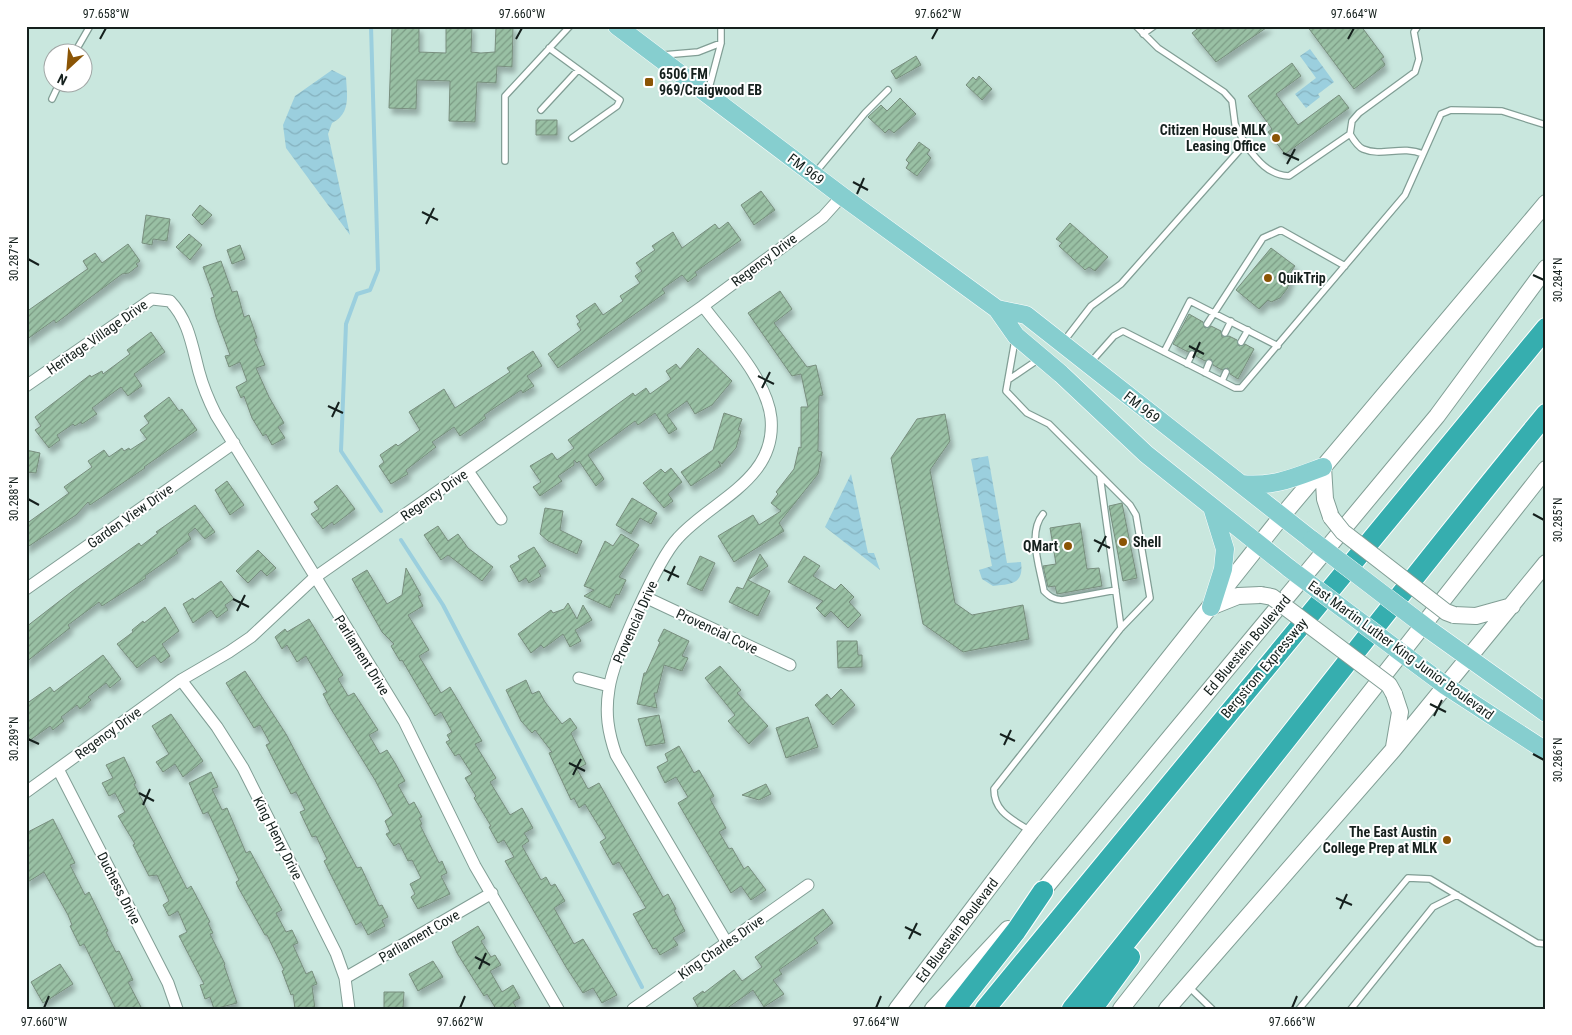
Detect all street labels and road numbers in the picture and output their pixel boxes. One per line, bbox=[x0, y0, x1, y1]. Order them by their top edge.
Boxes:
street label: FM 969 bbox=[785, 150, 827, 188]
street label: Regency Drive bbox=[728, 230, 800, 290]
street label: Heritage Village Drive bbox=[44, 296, 151, 378]
street label: FM 969 bbox=[1121, 388, 1163, 426]
street label: Regency Drive bbox=[398, 466, 471, 524]
street label: Garden View Drive bbox=[84, 480, 176, 551]
street label: East Martin Luther King Junior Boulevard bbox=[1305, 577, 1497, 723]
street label: Provencial Drive bbox=[610, 578, 661, 666]
street label: Ed Bluestein Boulevard bbox=[1200, 591, 1294, 699]
street label: Provencial Cove bbox=[674, 605, 761, 657]
street label: Parliament Drive bbox=[331, 612, 393, 698]
street label: Bergstrom Expressway bbox=[1217, 615, 1311, 721]
street label: Regency Drive bbox=[72, 703, 144, 762]
street label: King Henry Drive bbox=[250, 794, 306, 883]
street label: Duchess Drive bbox=[94, 849, 144, 927]
street label: Ed Bluestein Boulevard bbox=[913, 875, 1001, 985]
street label: Parliament Cove bbox=[376, 906, 462, 966]
street label: King Charles Drive bbox=[675, 911, 767, 982]

